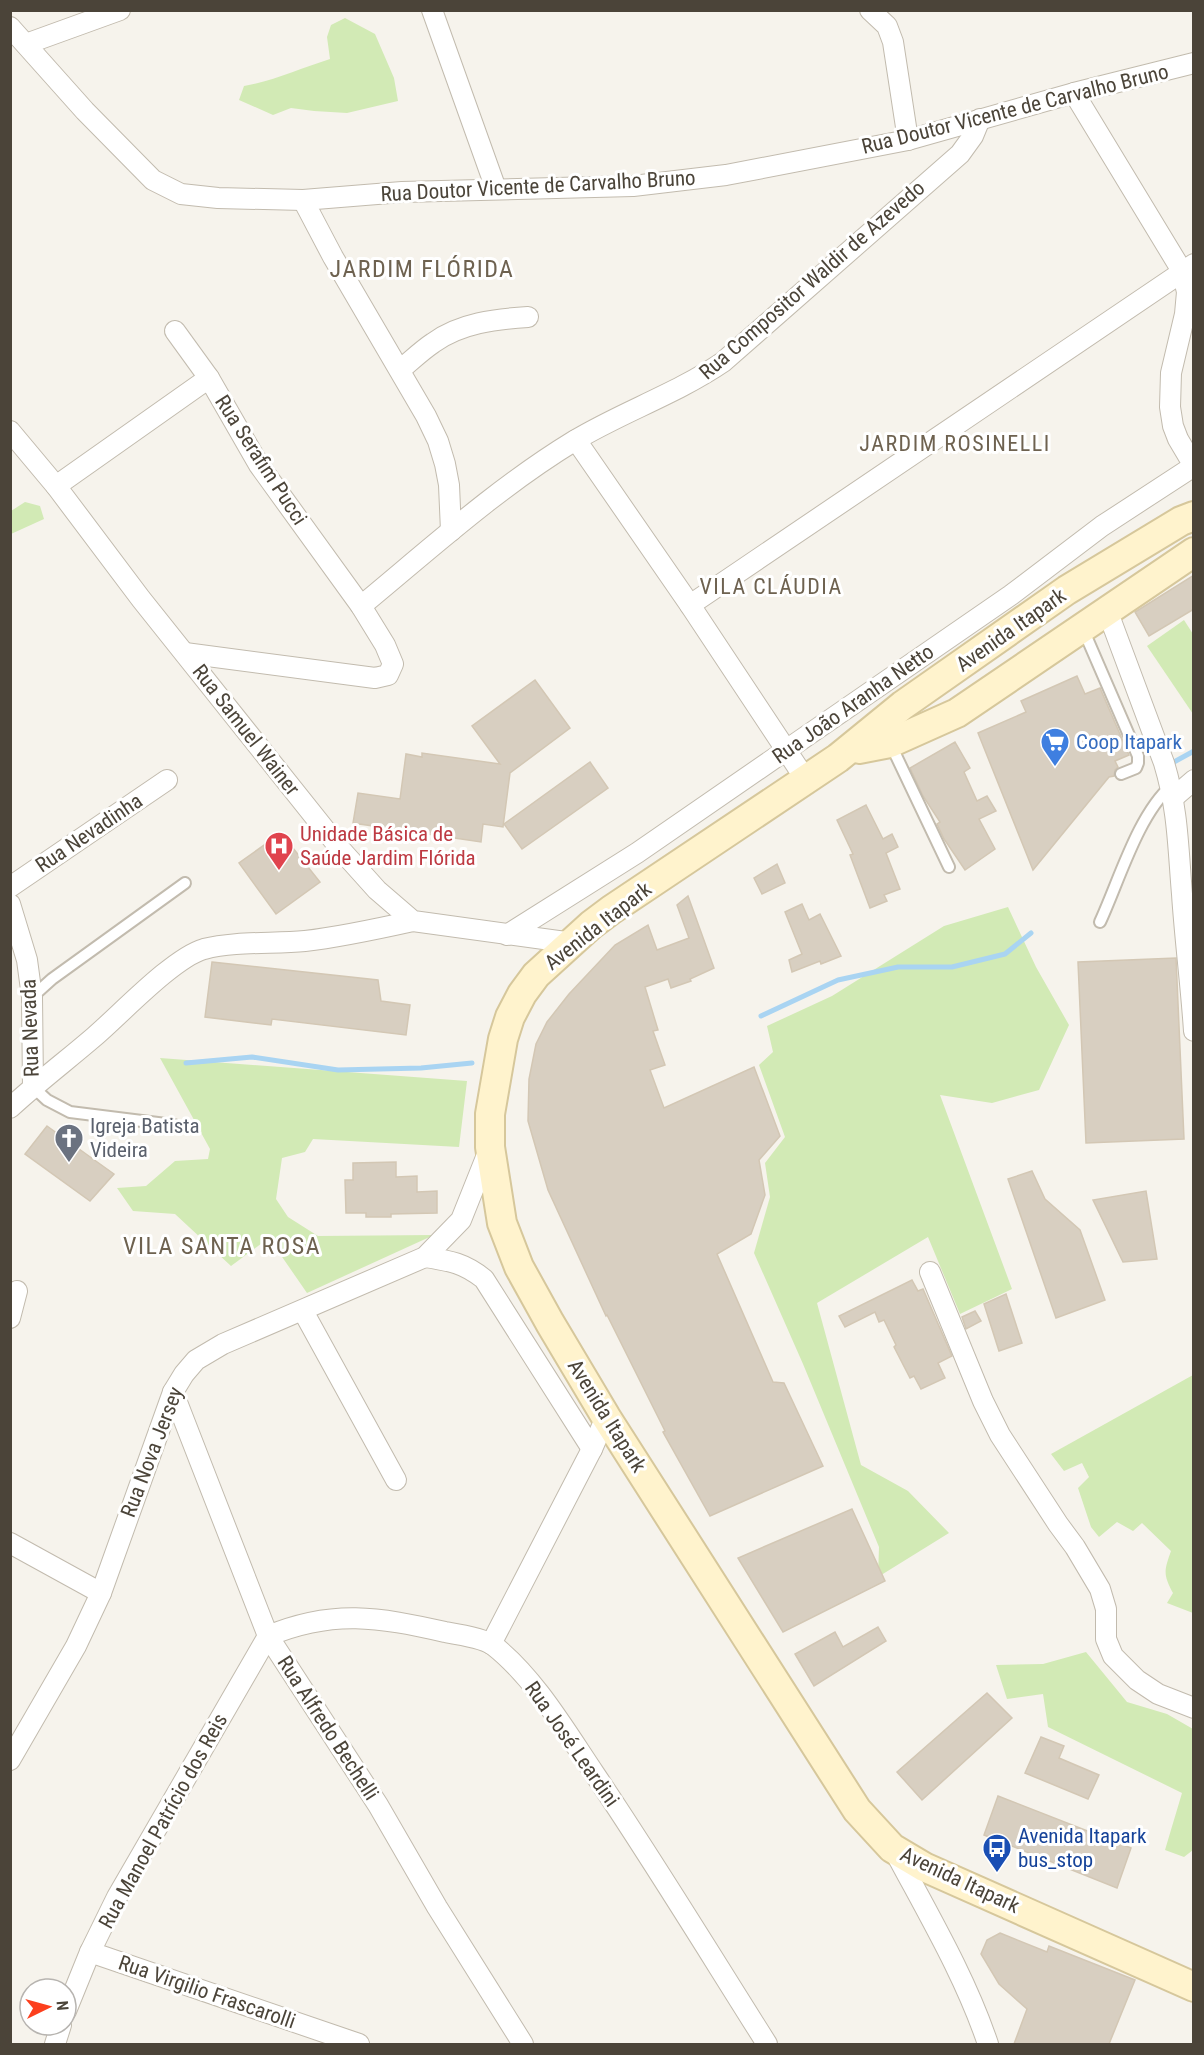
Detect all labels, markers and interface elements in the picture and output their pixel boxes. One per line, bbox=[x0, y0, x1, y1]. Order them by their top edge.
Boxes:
street label: Rua Doutor Vicente de Carvalho Bruno bbox=[859, 59, 1171, 159]
street label: Rua Doutor Vicente de Carvalho Bruno bbox=[380, 166, 696, 206]
street label: Rua Compositor Waldir de Azevedo bbox=[695, 176, 929, 384]
district label: JARDIM FLÓRIDA bbox=[330, 255, 514, 283]
street label: Rua Serafim Pucci bbox=[210, 391, 312, 529]
district label: JARDIM ROSINELLI bbox=[859, 431, 1051, 456]
district label: VILA CLÁUDIA bbox=[699, 574, 843, 599]
street label: Avenida Itapark bbox=[952, 583, 1071, 677]
street label: Rua João Aranha Netto bbox=[768, 639, 938, 769]
street label: Rua Samuel Wainer bbox=[187, 660, 305, 800]
supermarket icon: Coop Itapark bbox=[1039, 726, 1071, 768]
place label: Coop Itapark bbox=[1076, 730, 1182, 754]
street label: Rua Nevadinha bbox=[31, 789, 147, 877]
place label: Unidade Básica de Saúde Jardim Flórida bbox=[300, 822, 476, 870]
hospital icon: Unidade Básica de Saúde Jardim Flórida bbox=[263, 830, 295, 872]
street label: Avenida Itapark bbox=[540, 877, 656, 975]
street label: Rua Nevada bbox=[16, 978, 44, 1078]
place label: Igreja Batista Videira bbox=[90, 1114, 200, 1162]
church icon: Igreja Batista Videira bbox=[53, 1122, 85, 1164]
district label: VILA SANTA ROSA bbox=[123, 1232, 321, 1260]
street label: Avenida Itapark bbox=[563, 1355, 651, 1477]
street label: Rua Nova Jersey bbox=[116, 1383, 188, 1521]
street label: Rua Alfredo Bechelli bbox=[272, 1651, 384, 1805]
street label: Rua José Leardini bbox=[520, 1677, 624, 1811]
street label: Rua Manoel Patrício dos Reis bbox=[94, 1709, 232, 1933]
place label: Avenida Itapark bus_stop bbox=[1018, 1824, 1147, 1872]
bus stop icon: Avenida Itapark bus_stop bbox=[981, 1832, 1013, 1874]
street label: Avenida Itapark bbox=[897, 1842, 1024, 1918]
street label: Rua Virgilio Frascarolli bbox=[115, 1950, 299, 2034]
north arrow bbox=[18, 1977, 78, 2037]
text: N bbox=[53, 2000, 72, 2011]

